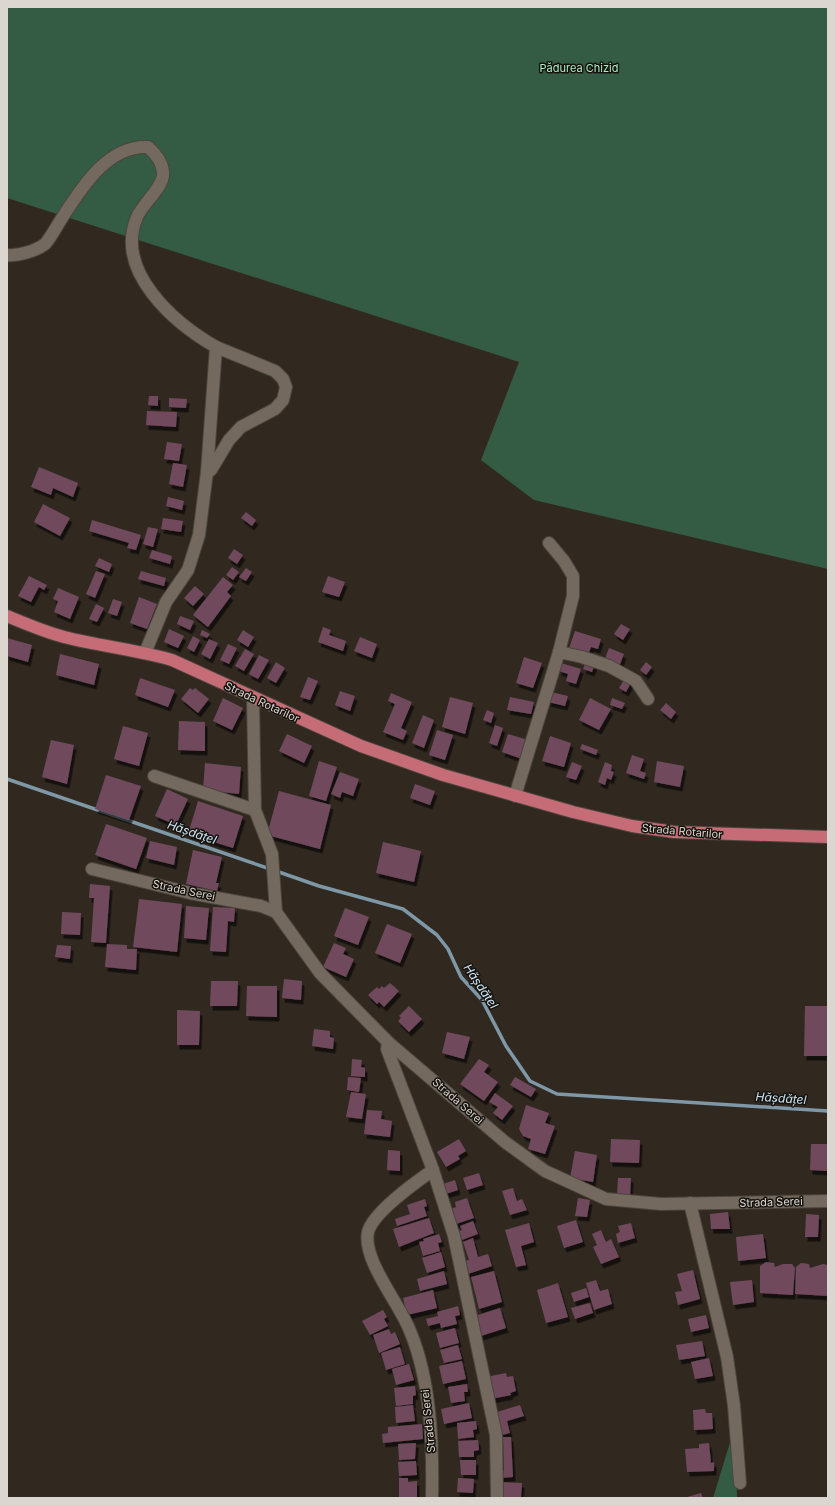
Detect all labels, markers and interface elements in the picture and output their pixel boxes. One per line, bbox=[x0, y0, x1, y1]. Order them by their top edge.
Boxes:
park label: Pădurea Chizid bbox=[540, 61, 618, 75]
street label: Strada Rotarilor bbox=[222, 679, 302, 725]
water label: Hășdățel bbox=[165, 817, 219, 847]
street label: Strada Rotarilor bbox=[641, 821, 723, 841]
street label: Strada Serei bbox=[151, 877, 217, 903]
water label: Hășdățel bbox=[461, 961, 502, 1011]
street label: Strada Serei bbox=[429, 1075, 487, 1127]
water label: Hășdățel bbox=[755, 1089, 807, 1107]
street label: Strada Serei bbox=[739, 1194, 803, 1210]
street label: Strada Serei bbox=[418, 1389, 438, 1453]

